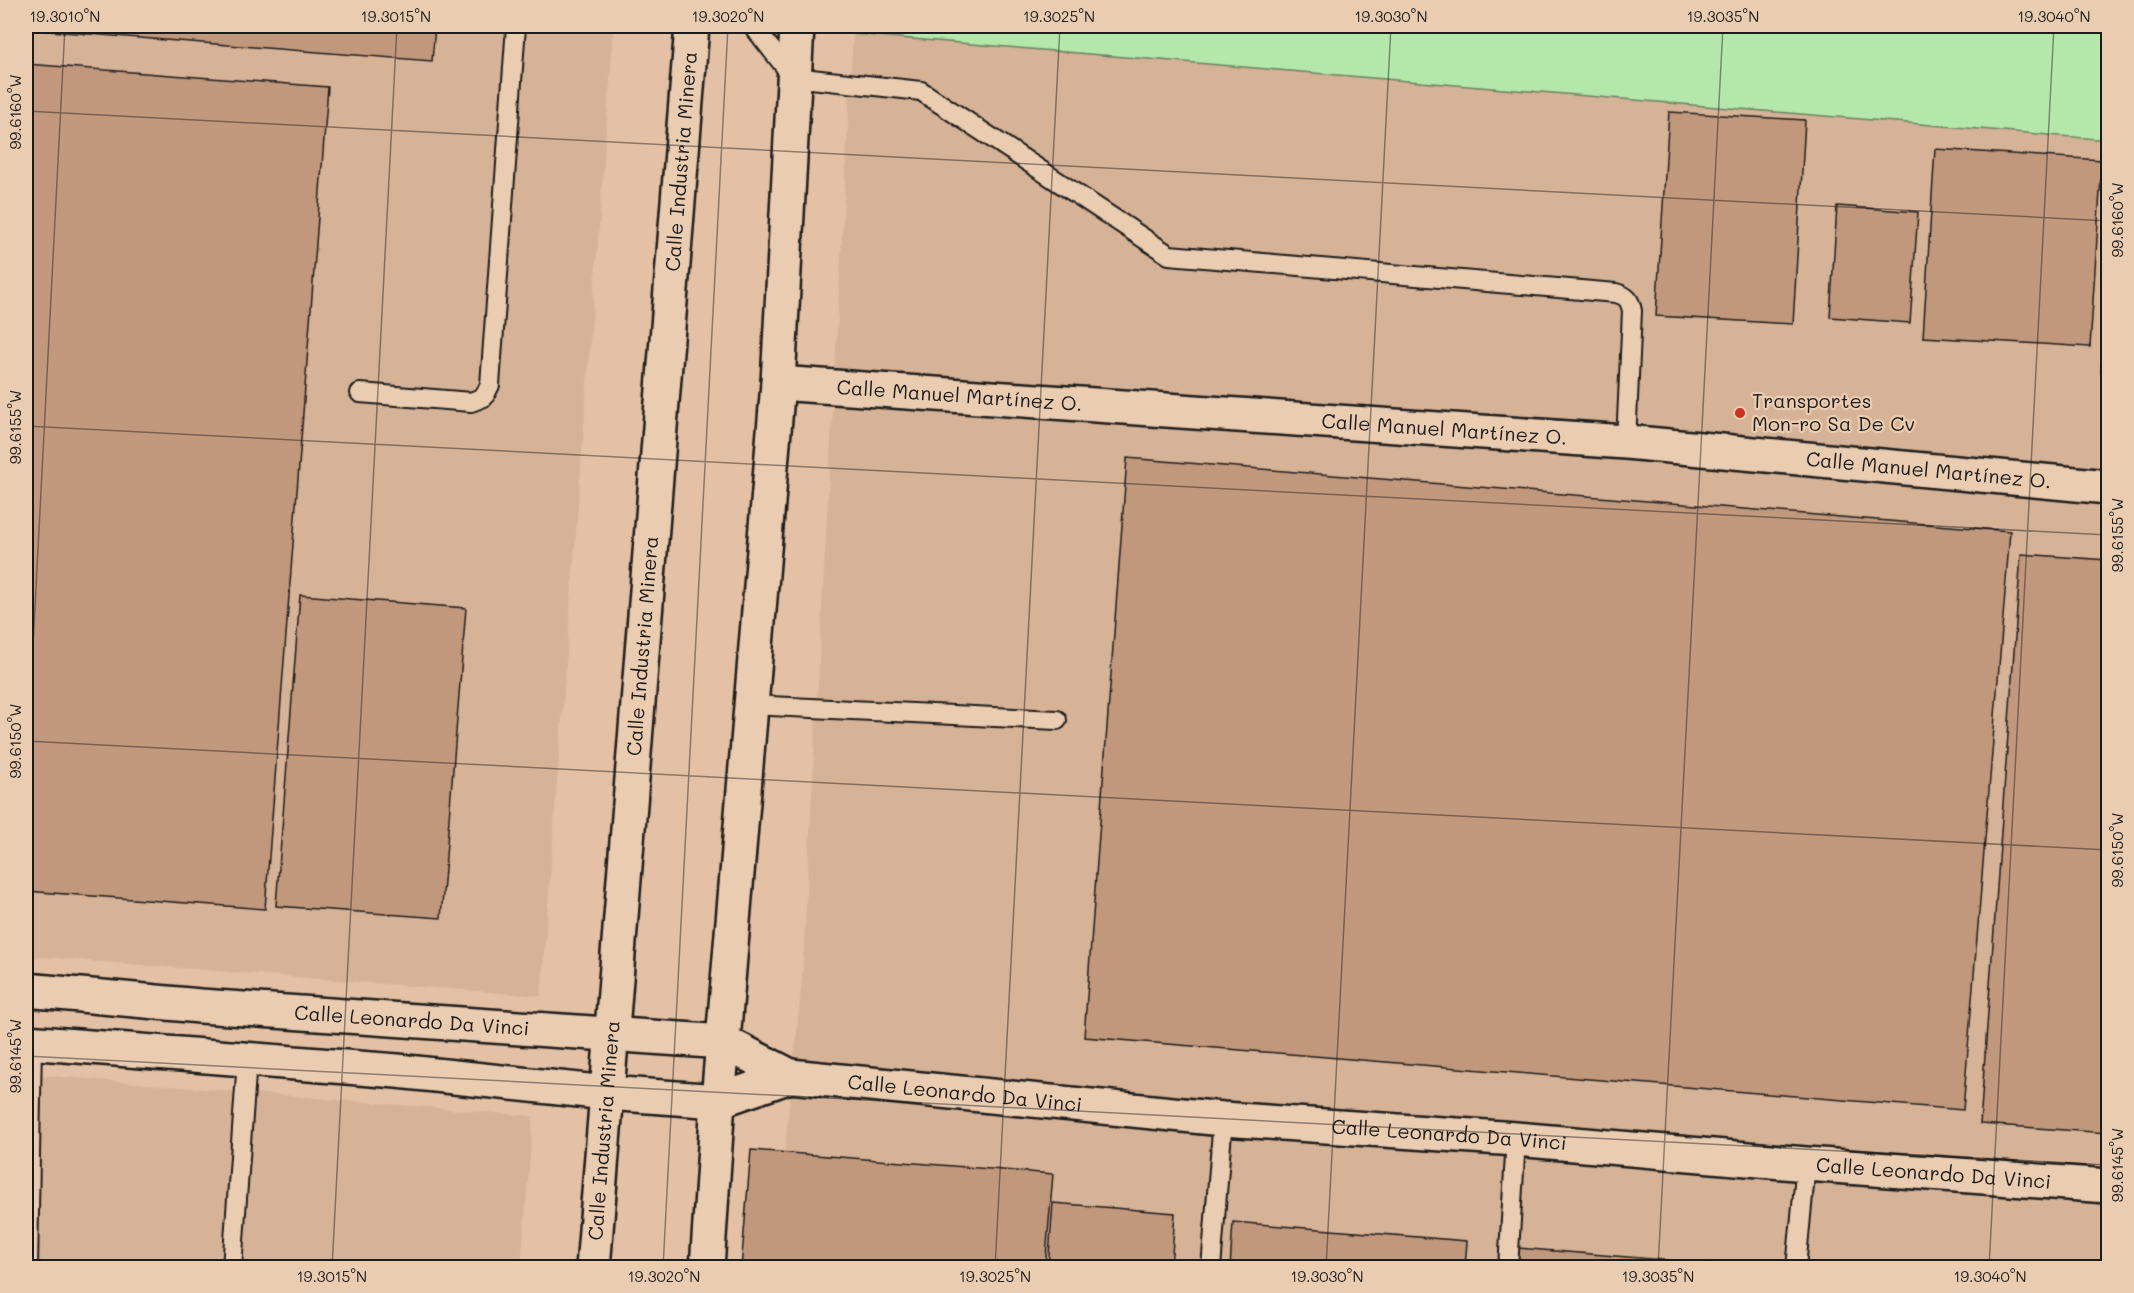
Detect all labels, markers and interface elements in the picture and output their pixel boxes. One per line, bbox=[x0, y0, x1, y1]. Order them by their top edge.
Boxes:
text: 19.3010°N bbox=[30, 6, 100, 26]
text: 19.3015°N bbox=[361, 6, 431, 26]
text: 19.3020°N bbox=[692, 6, 764, 26]
text: 19.3025°N bbox=[1023, 6, 1095, 26]
text: 19.3030°N bbox=[1355, 6, 1427, 26]
text: 19.3035°N bbox=[1687, 6, 1759, 26]
text: 19.3040°N bbox=[2018, 6, 2090, 26]
street label: Calle Industria Minera bbox=[658, 50, 702, 273]
text: 99.6160°W bbox=[5, 74, 25, 150]
text: 99.6160°W bbox=[2107, 182, 2127, 258]
street label: Calle Manuel Martínez O. bbox=[836, 373, 1083, 416]
place label: Transportes Mon-ro Sa De Cv bbox=[1752, 387, 1915, 436]
text: 99.6155°W bbox=[5, 390, 25, 464]
marker: Transportes Mon-ro Sa De Cv bbox=[1733, 406, 1747, 420]
street label: Calle Manuel Martínez O. bbox=[1321, 407, 1568, 450]
street label: Calle Manuel Martínez O. bbox=[1805, 445, 2053, 494]
text: 99.6155°W bbox=[2107, 498, 2127, 572]
street label: Calle Industria Minera bbox=[620, 535, 663, 757]
text: 99.6150°W bbox=[5, 704, 25, 778]
text: 99.6150°W bbox=[2107, 813, 2127, 887]
street label: Calle Leonardo Da Vinci bbox=[293, 999, 530, 1041]
text: 99.6145°W bbox=[5, 1019, 25, 1093]
street label: Calle Industria Minera bbox=[581, 1019, 625, 1241]
street label: Calle Leonardo Da Vinci bbox=[847, 1068, 1084, 1117]
street label: Calle Leonardo Da Vinci bbox=[1331, 1112, 1568, 1155]
text: 99.6145°W bbox=[2107, 1128, 2127, 1202]
street label: Calle Leonardo Da Vinci bbox=[1815, 1151, 2052, 1194]
text: 19.3015°N bbox=[297, 1266, 367, 1286]
text: 19.3020°N bbox=[628, 1266, 700, 1286]
text: 19.3025°N bbox=[959, 1266, 1031, 1286]
text: 19.3030°N bbox=[1291, 1266, 1363, 1286]
text: 19.3035°N bbox=[1622, 1266, 1694, 1286]
text: 19.3040°N bbox=[1954, 1266, 2026, 1286]

